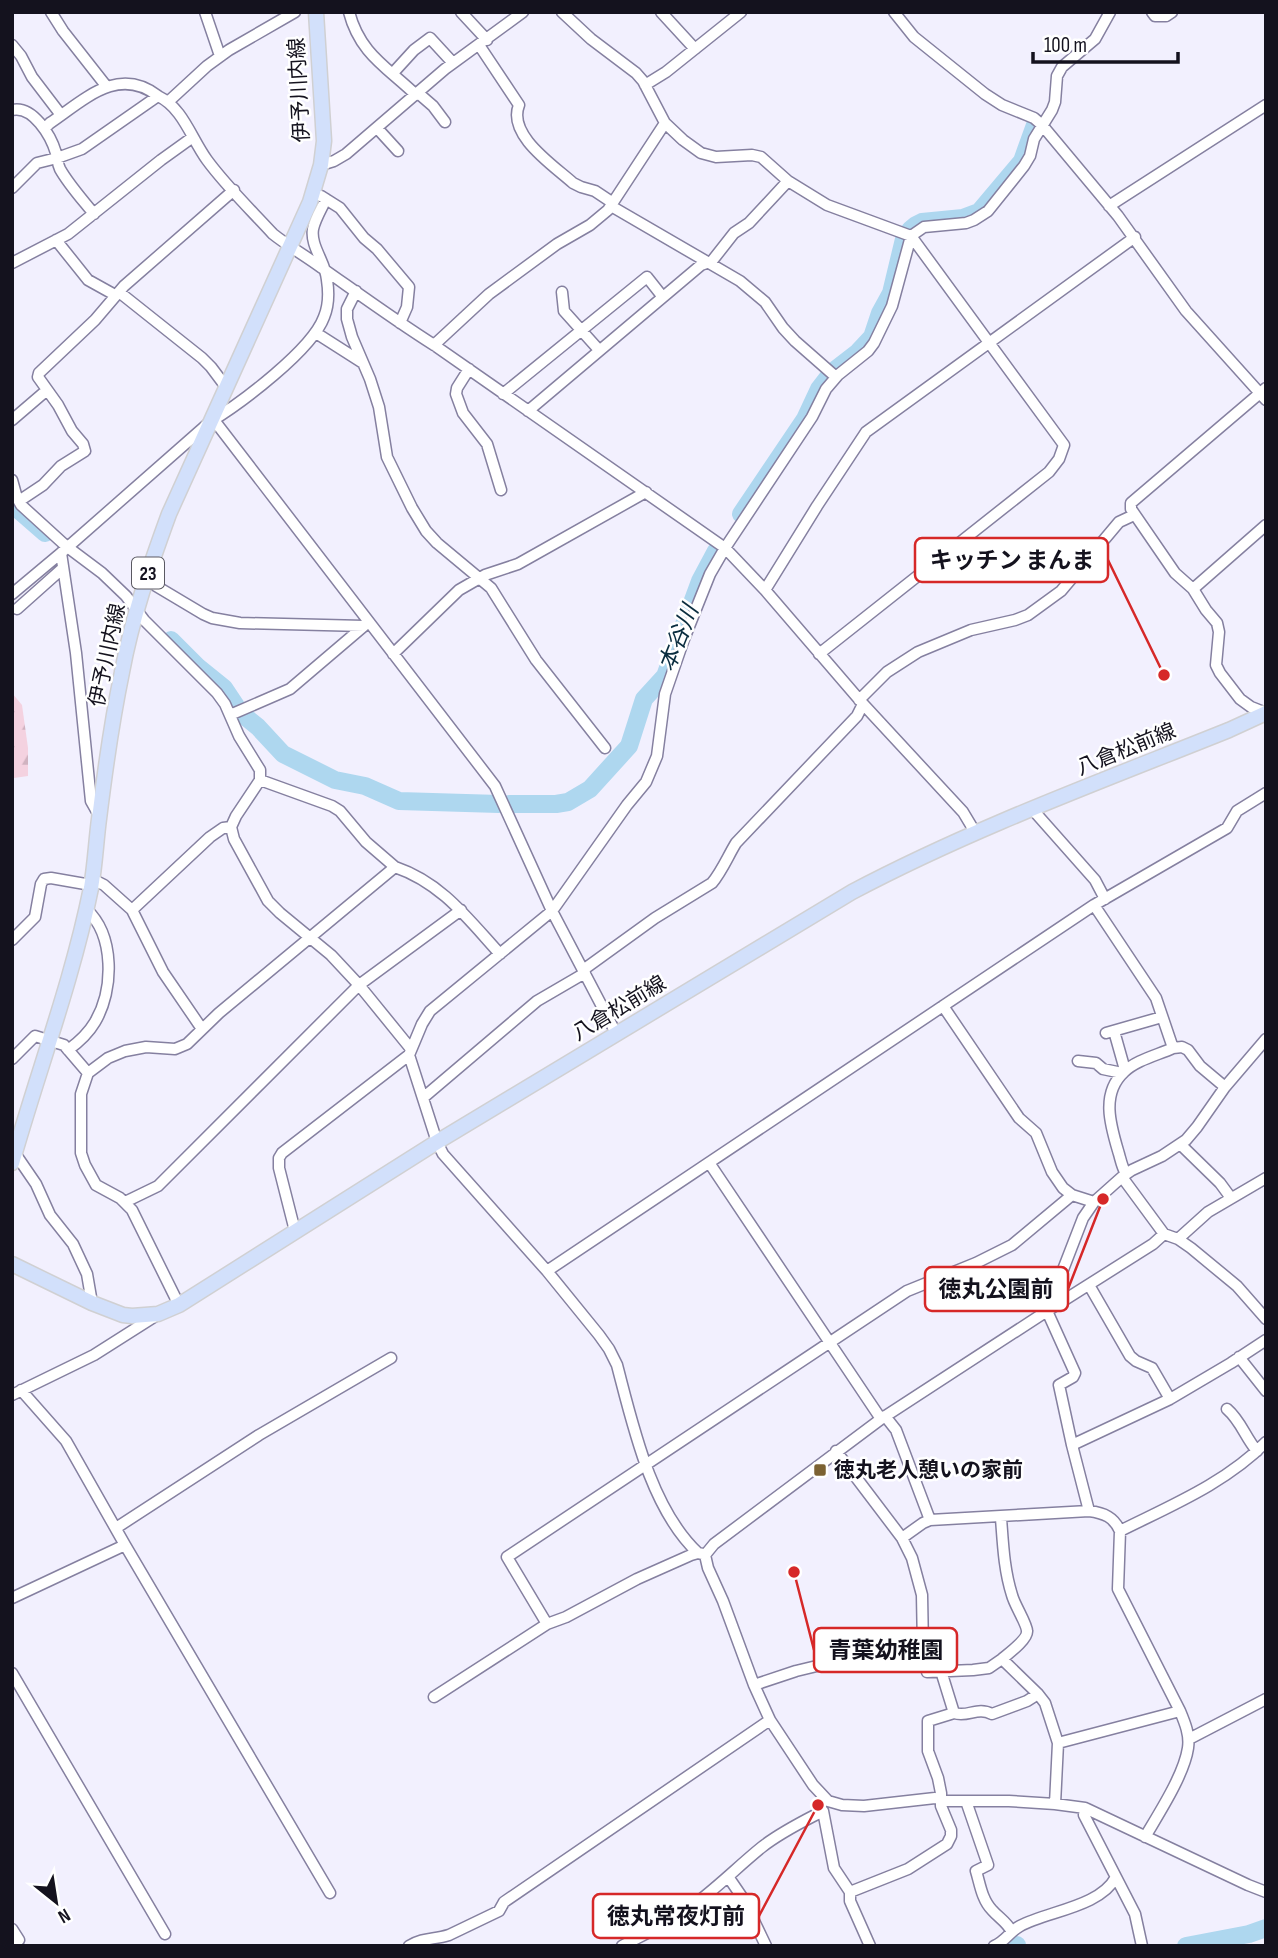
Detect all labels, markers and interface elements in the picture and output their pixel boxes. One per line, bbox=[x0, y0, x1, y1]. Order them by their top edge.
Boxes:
scale bar bbox=[1033, 21, 1178, 65]
text: 100 m bbox=[1044, 33, 1087, 58]
street label: 伊予川内線 bbox=[284, 37, 315, 143]
callout: キッチン まんま bbox=[915, 538, 1108, 582]
text: キッチン まんま bbox=[930, 547, 1094, 575]
road number: 23 bbox=[132, 558, 164, 588]
water label: 本谷川 bbox=[653, 598, 706, 676]
street label: 伊予川内線 bbox=[84, 601, 131, 709]
street label: 八倉松前線 bbox=[1073, 718, 1180, 781]
street label: 八倉松前線 bbox=[568, 971, 671, 1046]
callout: 徳丸公園前 bbox=[925, 1267, 1068, 1311]
text: 徳丸公園前 bbox=[939, 1276, 1054, 1304]
place label: 徳丸老人憩いの家前 bbox=[834, 1458, 1023, 1483]
marker: 徳丸老人憩いの家前 bbox=[812, 1462, 828, 1478]
callout: 青葉幼稚園 bbox=[814, 1628, 957, 1672]
text: 青葉幼稚園 bbox=[829, 1637, 944, 1665]
north arrow bbox=[21, 1867, 91, 1937]
callout: 徳丸常夜灯前 bbox=[593, 1894, 759, 1938]
text: N bbox=[54, 1903, 74, 1928]
text: 徳丸常夜灯前 bbox=[607, 1903, 745, 1931]

